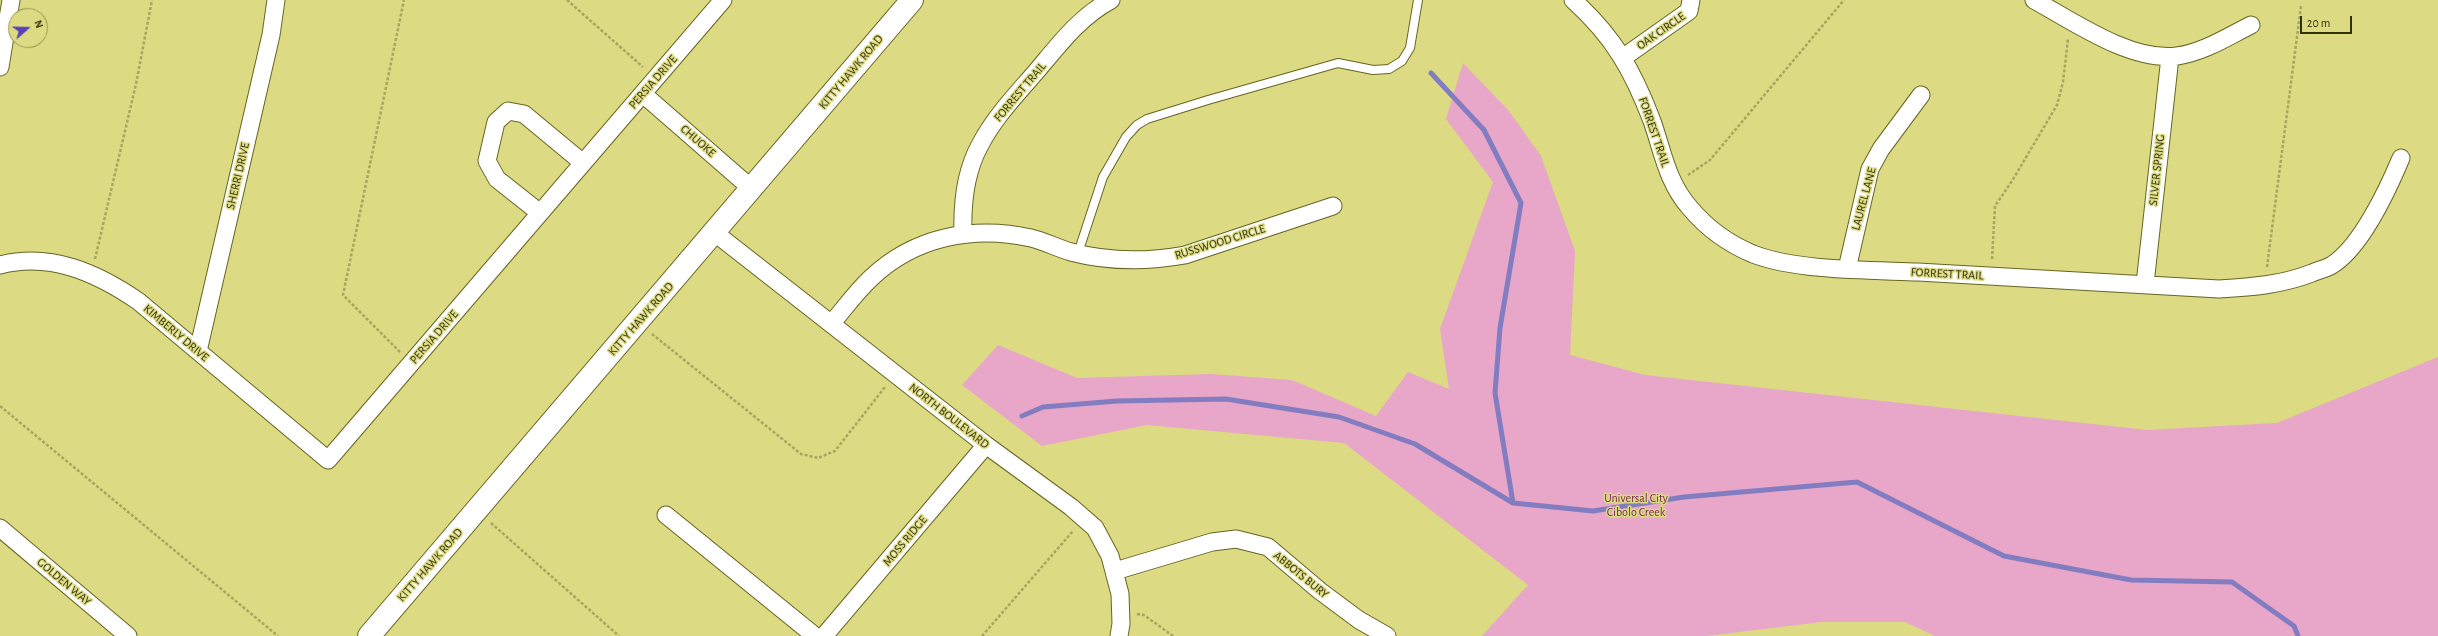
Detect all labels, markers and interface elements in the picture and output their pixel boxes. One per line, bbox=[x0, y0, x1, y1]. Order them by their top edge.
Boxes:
north arrow bbox=[8, 8, 48, 48]
scale bar bbox=[2302, 8, 2354, 34]
street label: OAK CIRCLE bbox=[1634, 9, 1688, 53]
text: 20 m bbox=[2307, 17, 2330, 29]
text: N bbox=[32, 19, 45, 30]
street label: KITTY HAWK ROAD bbox=[816, 32, 886, 112]
street label: PERSIA DRIVE bbox=[626, 52, 680, 112]
street label: FORREST TRAIL bbox=[991, 59, 1049, 125]
street label: FORREST TRAIL bbox=[1635, 95, 1673, 169]
street label: CHUOKE bbox=[677, 122, 719, 160]
street label: SILVER SPRING bbox=[2146, 134, 2168, 206]
street label: SHERRI DRIVE bbox=[223, 141, 253, 211]
street label: LAUREL LANE bbox=[1849, 166, 1879, 232]
street label: RUSSWOOD CIRCLE bbox=[1173, 221, 1267, 263]
street label: FORREST TRAIL bbox=[1910, 265, 1984, 283]
street label: KITTY HAWK ROAD bbox=[605, 279, 677, 359]
street label: KIMBERLY DRIVE bbox=[140, 302, 212, 364]
street label: PERSIA DRIVE bbox=[407, 307, 461, 367]
street label: NORTH BOULEVARD bbox=[906, 380, 992, 452]
park label: Universal City Cibolo Creek bbox=[1604, 491, 1668, 519]
street label: MOSS RIDGE bbox=[880, 513, 930, 569]
street label: KITTY HAWK ROAD bbox=[394, 525, 466, 605]
street label: ABBOTS BURY bbox=[1270, 548, 1332, 602]
street label: GOLDEN WAY bbox=[34, 555, 94, 609]

